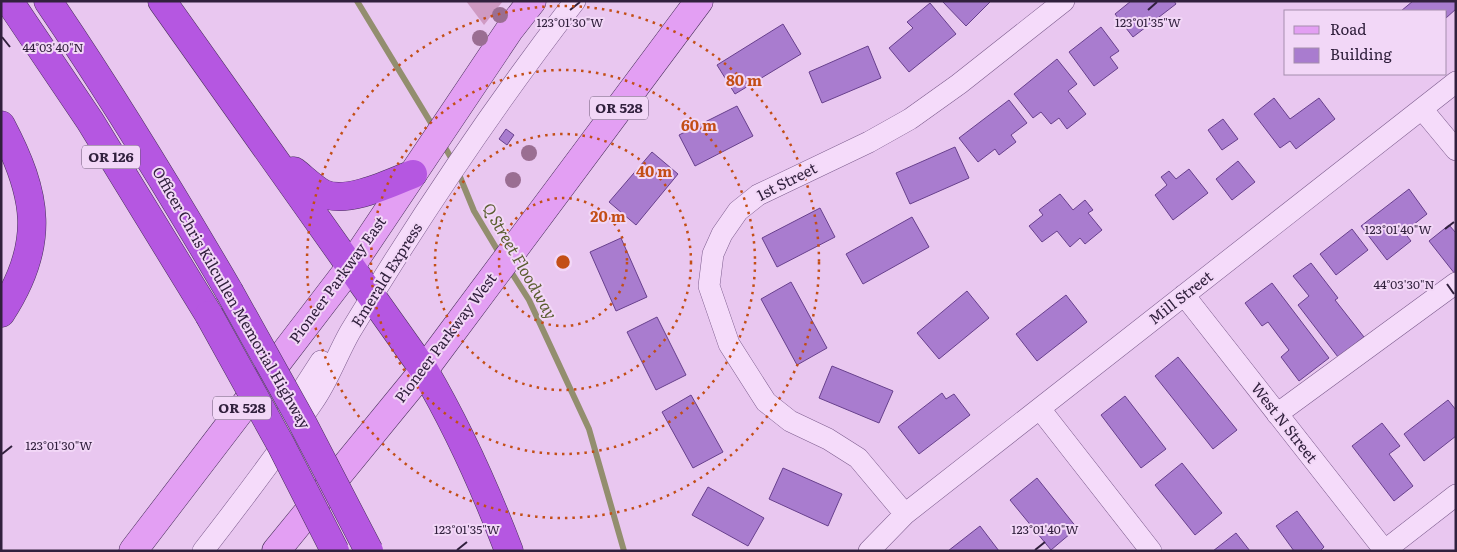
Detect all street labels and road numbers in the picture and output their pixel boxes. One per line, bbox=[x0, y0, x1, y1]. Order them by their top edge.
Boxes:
road number: OR 528 bbox=[590, 96, 648, 120]
road number: OR 126 bbox=[82, 146, 140, 168]
street label: 1st Street bbox=[752, 156, 820, 206]
street label: Officer Chris Kilcullen Memorial Highway bbox=[147, 162, 317, 433]
street label: Pioneer Parkway East bbox=[283, 211, 391, 348]
street label: Emerald Express bbox=[344, 217, 427, 331]
street label: Mill Street bbox=[1143, 264, 1217, 329]
street label: Pioneer Parkway West bbox=[388, 267, 501, 407]
street label: West N Street bbox=[1246, 377, 1324, 467]
road number: OR 528 bbox=[213, 396, 271, 419]

